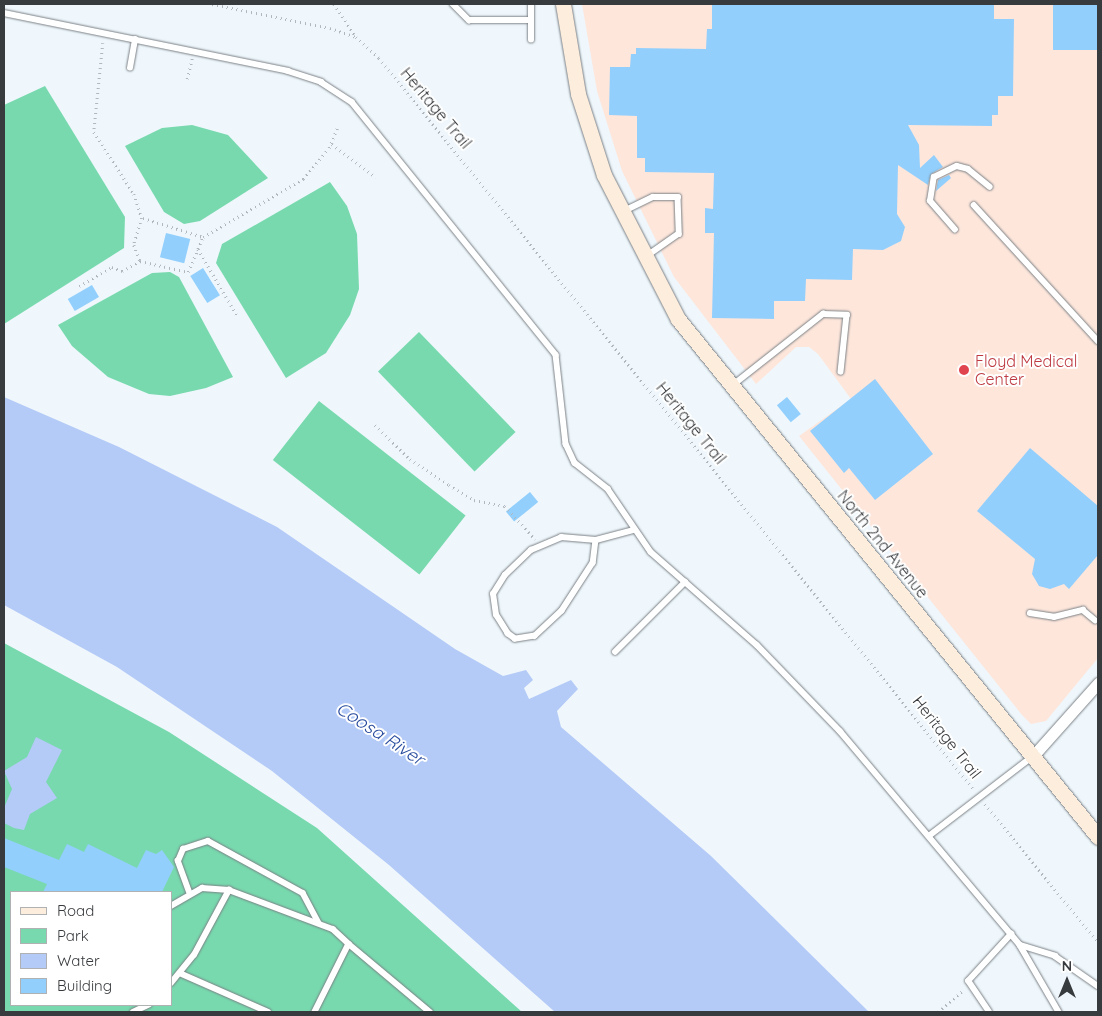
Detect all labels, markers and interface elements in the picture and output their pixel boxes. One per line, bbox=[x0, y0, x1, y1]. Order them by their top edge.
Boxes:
street label: Heritage Trail bbox=[397, 64, 475, 152]
place label: Floyd Medical Center bbox=[975, 351, 1077, 389]
marker: Floyd Medical Center bbox=[957, 363, 971, 377]
street label: Heritage Trail bbox=[652, 378, 730, 468]
street label: North 2nd Avenue bbox=[834, 486, 932, 602]
street label: Heritage Trail bbox=[909, 692, 985, 782]
water label: Coosa River bbox=[332, 698, 428, 770]
legend bbox=[10, 891, 172, 1006]
text: Road bbox=[57, 901, 94, 920]
text: Park bbox=[57, 926, 89, 945]
text: Water bbox=[57, 951, 100, 970]
north arrow bbox=[1042, 956, 1092, 1006]
text: N bbox=[1062, 957, 1072, 975]
text: Building bbox=[57, 976, 112, 995]

